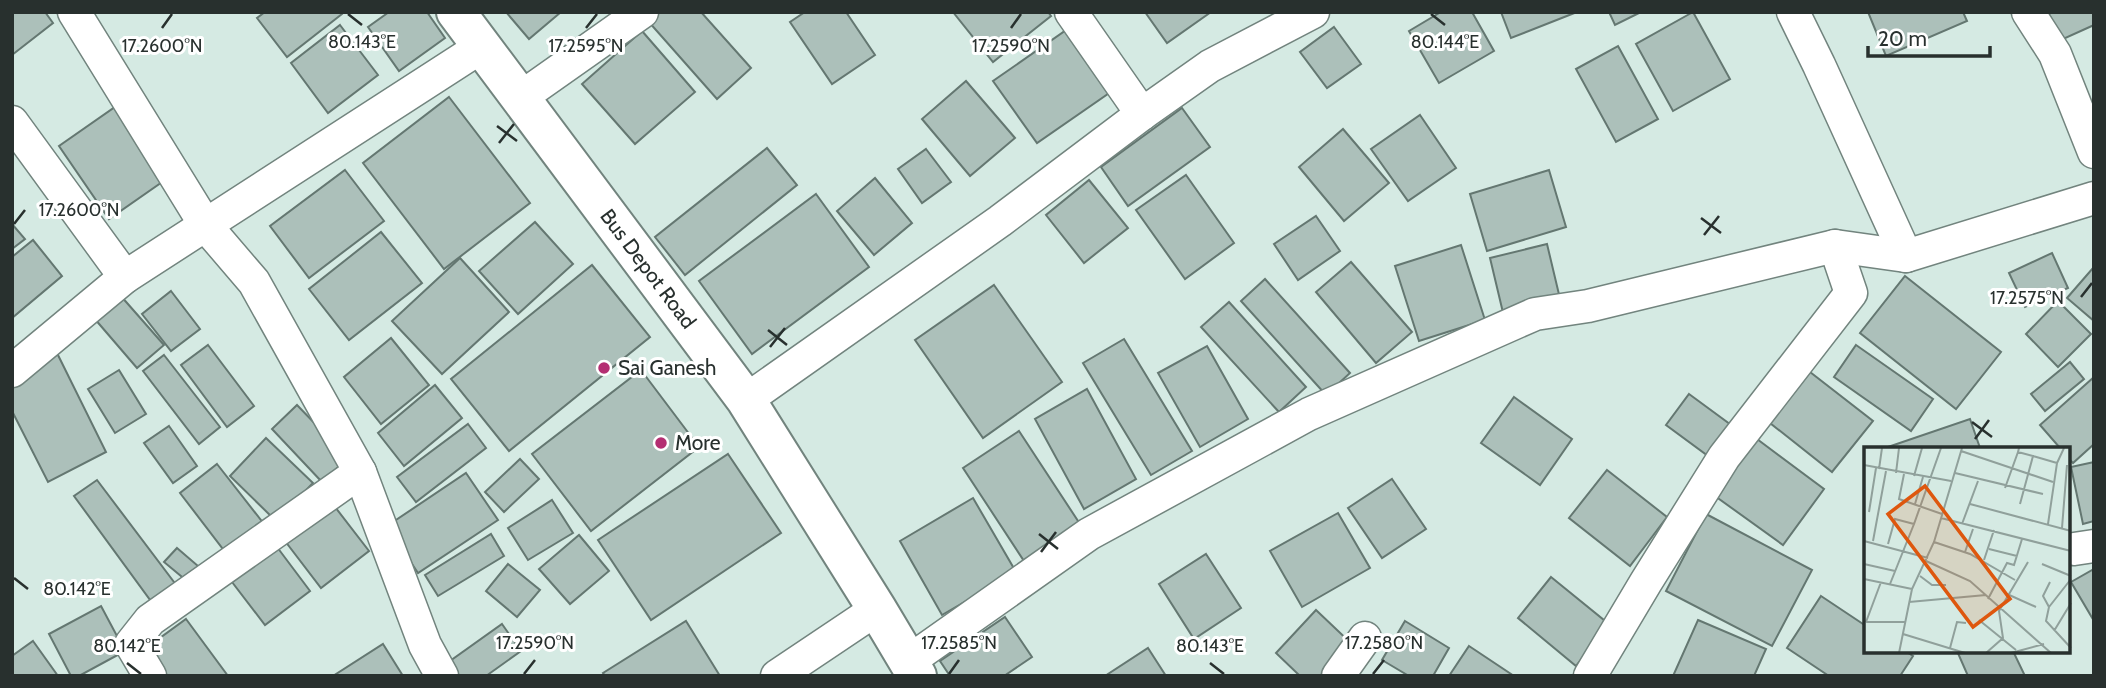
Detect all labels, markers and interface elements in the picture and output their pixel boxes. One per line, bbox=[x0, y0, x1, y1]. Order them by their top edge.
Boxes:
scale bar bbox=[1868, 14, 1990, 58]
text: 20 m bbox=[1878, 26, 1927, 51]
text: 80.143°E bbox=[328, 31, 396, 53]
text: 80.144°E bbox=[1411, 31, 1479, 53]
text: 17.2600°N bbox=[122, 35, 202, 57]
text: 17.2595°N bbox=[548, 35, 624, 57]
text: 17.2590°N bbox=[972, 35, 1050, 57]
text: 17.2600°N bbox=[39, 199, 119, 221]
street label: Bus Depot Road bbox=[595, 204, 701, 333]
text: 17.2575°N bbox=[1990, 287, 2064, 309]
place label: Sai Ganesh bbox=[618, 355, 716, 380]
marker: Sai Ganesh bbox=[596, 360, 612, 376]
place label: More bbox=[675, 430, 721, 455]
marker: More bbox=[653, 435, 669, 451]
inset map bbox=[1864, 447, 2071, 653]
text: 80.142°E bbox=[43, 578, 111, 600]
text: 17.2590°N bbox=[496, 632, 574, 654]
text: 17.2585°N bbox=[921, 632, 997, 654]
text: 17.2580°N bbox=[1345, 632, 1423, 654]
text: 80.142°E bbox=[93, 635, 161, 657]
text: 80.143°E bbox=[1176, 635, 1244, 657]

